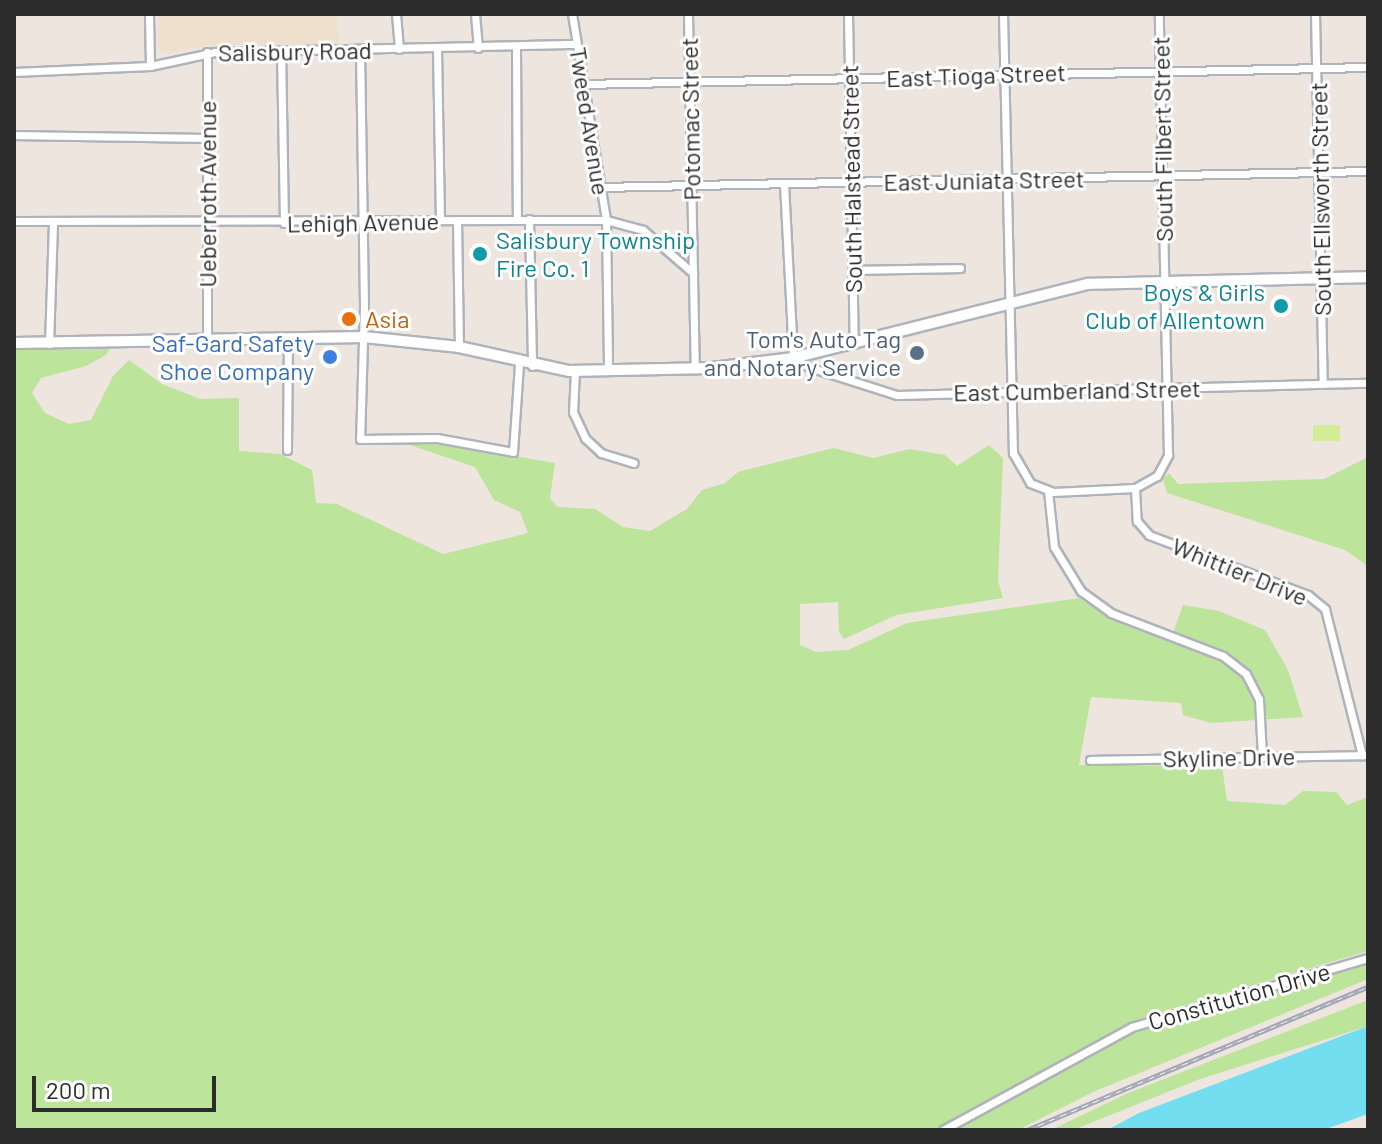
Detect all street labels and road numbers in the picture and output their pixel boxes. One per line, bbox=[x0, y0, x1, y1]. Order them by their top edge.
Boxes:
street label: Salisbury Road bbox=[218, 35, 372, 67]
street label: South Filbert Street bbox=[1146, 36, 1178, 242]
street label: Potomac Street bbox=[674, 37, 706, 201]
street label: Tweed Avenue bbox=[564, 45, 616, 197]
street label: East Tioga Street bbox=[886, 57, 1066, 93]
street label: South Halstead Street bbox=[835, 65, 867, 293]
street label: South Ellsworth Street bbox=[1304, 82, 1336, 316]
street label: Ueberroth Avenue bbox=[193, 100, 221, 288]
street label: East Juniata Street bbox=[883, 164, 1085, 196]
street label: Lehigh Avenue bbox=[287, 206, 439, 238]
street label: East Cumberland Street bbox=[953, 373, 1201, 407]
street label: Whittier Drive bbox=[1168, 531, 1312, 611]
street label: Skyline Drive bbox=[1162, 741, 1296, 773]
street label: Constitution Drive bbox=[1145, 956, 1333, 1036]

